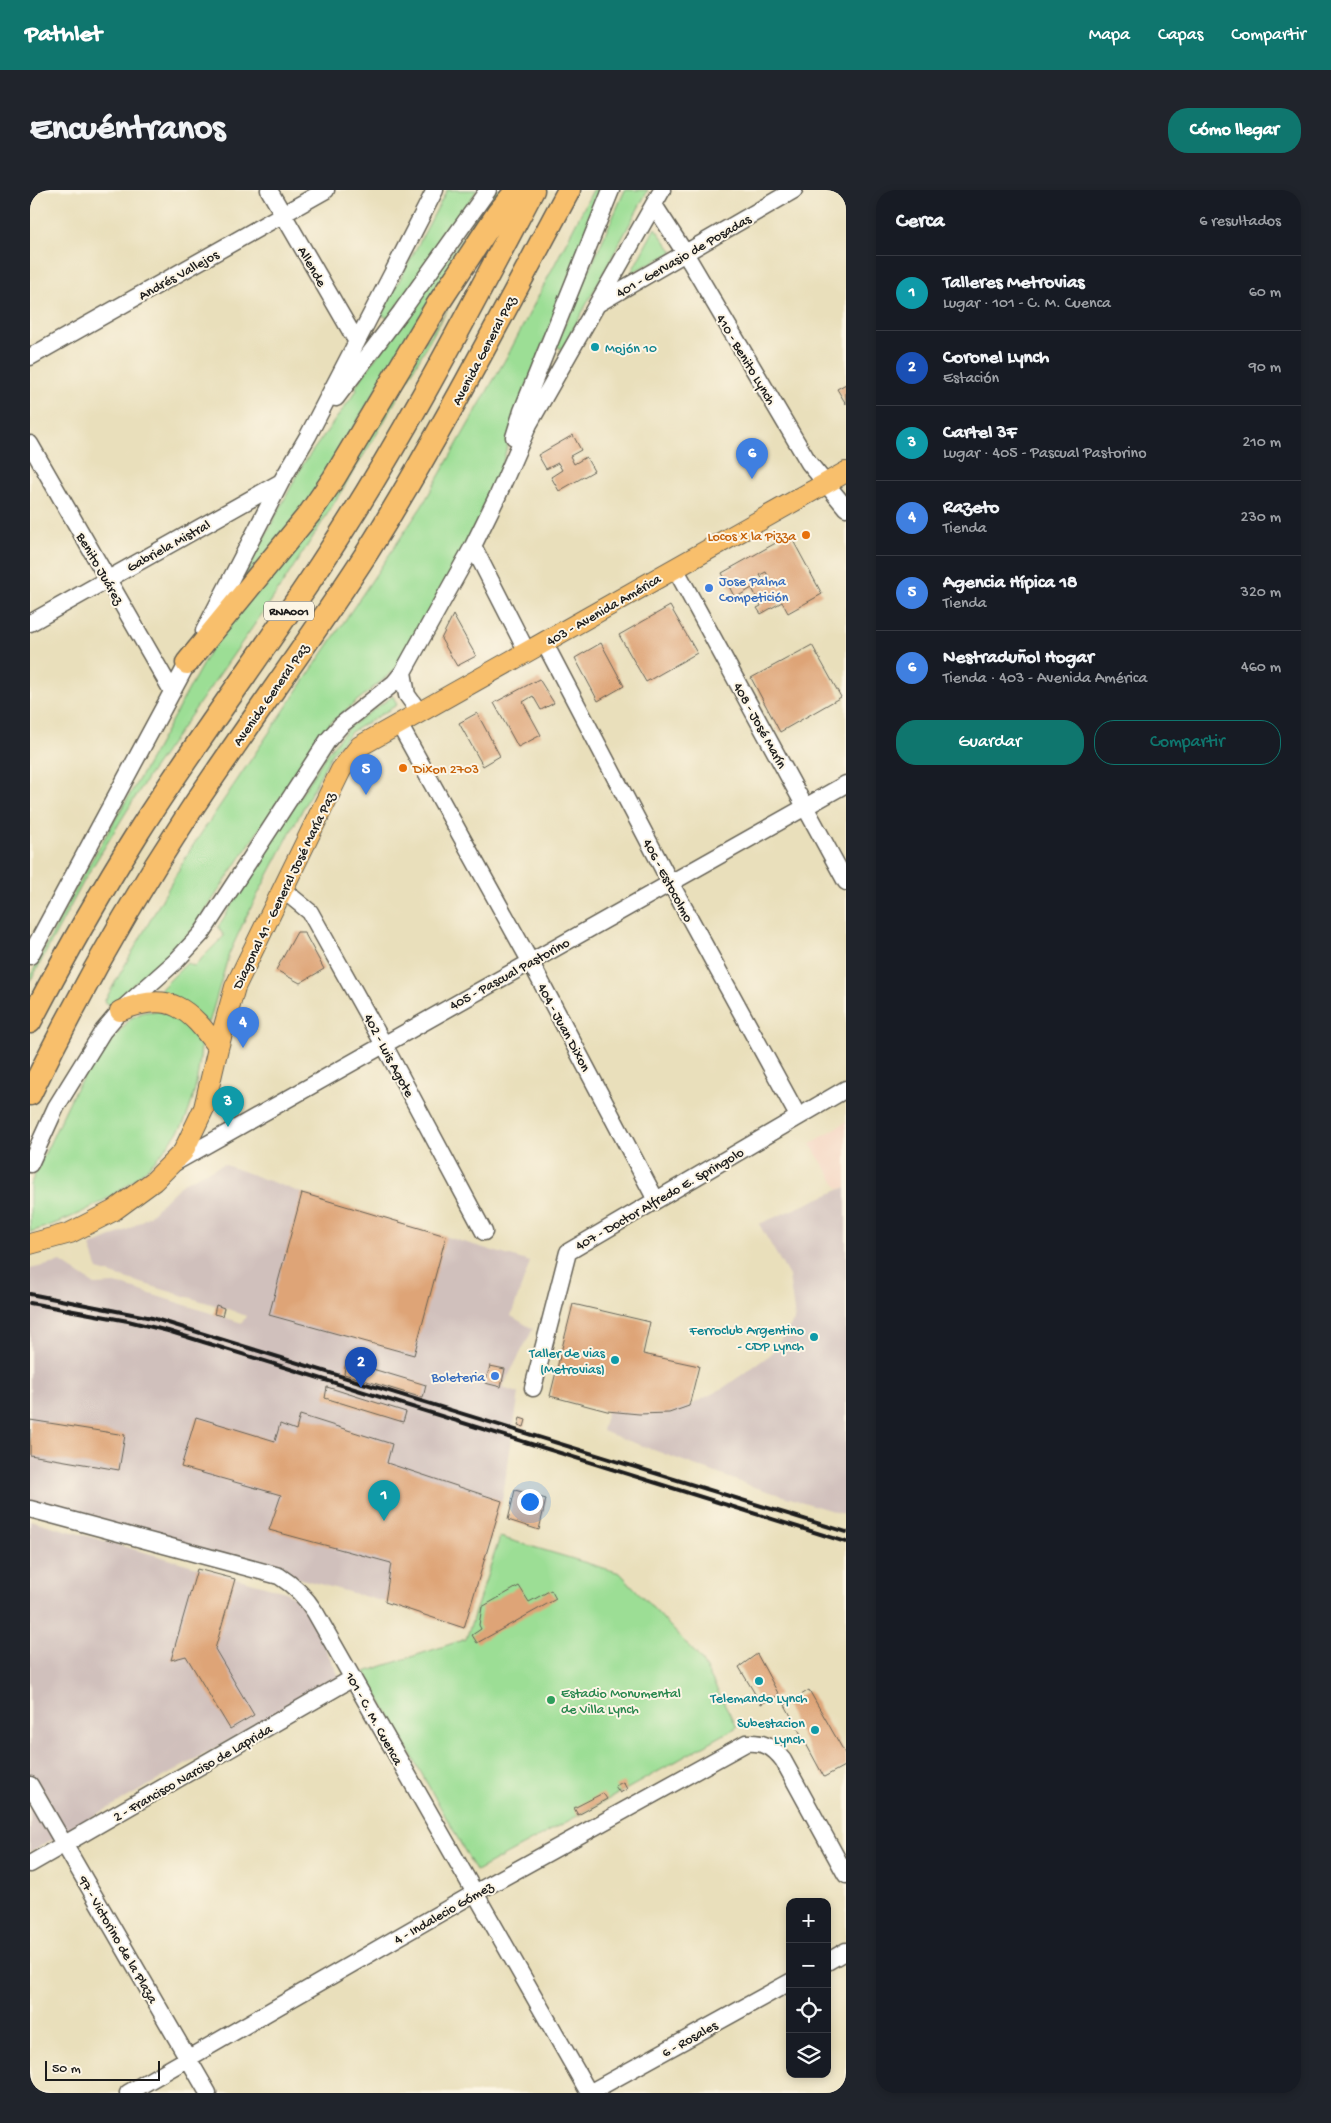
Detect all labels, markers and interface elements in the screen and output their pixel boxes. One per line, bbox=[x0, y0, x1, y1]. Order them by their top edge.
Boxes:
text: Pathlet bbox=[25, 21, 102, 50]
text: Mapa bbox=[1089, 25, 1130, 46]
text: Capas bbox=[1158, 25, 1203, 46]
text: Compartir bbox=[1231, 25, 1306, 46]
button: Cómo llegar bbox=[1168, 108, 1301, 153]
text: Encuéntranos bbox=[30, 110, 225, 151]
text: Cerca bbox=[896, 210, 944, 235]
street label: 401 - Gervasio de Posadas bbox=[614, 211, 755, 303]
text: 6 resultados bbox=[1199, 213, 1281, 232]
street label: Allende bbox=[293, 244, 330, 291]
street label: Andrés Vallejos bbox=[136, 247, 223, 305]
text: Talleres Metrovias bbox=[943, 272, 1084, 295]
text: 1 bbox=[909, 284, 915, 303]
text: 60 m bbox=[1249, 284, 1281, 303]
street label: Avenida General Paz bbox=[449, 293, 522, 409]
text: Lugar · 101 - C. M. Cuenca bbox=[943, 295, 1111, 314]
street label: 410 - Benito Lynch bbox=[711, 312, 779, 409]
marker: Mojón 10 bbox=[589, 341, 601, 353]
place label: Mojón 10 bbox=[605, 341, 657, 358]
text: Coronel Lynch bbox=[943, 347, 1049, 370]
text: 2 bbox=[908, 359, 916, 378]
text: 90 m bbox=[1249, 359, 1281, 378]
text: Estación bbox=[943, 370, 999, 389]
text: Cartel 3F bbox=[943, 422, 1016, 445]
text: 3 bbox=[908, 434, 916, 453]
text: 210 m bbox=[1242, 434, 1281, 453]
pin: 6 bbox=[736, 438, 768, 479]
text: Lugar · 405 - Pascual Pastorino bbox=[943, 445, 1147, 464]
text: Razeto bbox=[943, 497, 999, 520]
text: 4 bbox=[908, 509, 916, 528]
text: 230 m bbox=[1241, 509, 1281, 528]
street label: Gabriela Mistral bbox=[125, 517, 214, 577]
text: Tienda bbox=[943, 520, 987, 539]
street label: Benito Juárez bbox=[71, 529, 127, 609]
place label: Locos x la Pizza bbox=[707, 529, 797, 546]
marker: Locos x la Pizza bbox=[800, 529, 812, 541]
street label: 403 - Avenida América bbox=[544, 571, 666, 651]
text: Agencia Hípica 18 bbox=[943, 572, 1078, 595]
place label: Jose Palma Competición bbox=[719, 574, 789, 607]
marker: Jose Palma Competición bbox=[703, 582, 715, 594]
text: 5 bbox=[908, 584, 916, 603]
text: 320 m bbox=[1241, 584, 1281, 603]
text: Tienda bbox=[943, 595, 987, 614]
road number: RNA001 bbox=[264, 602, 314, 621]
street label: Avenida General Paz bbox=[230, 640, 314, 750]
text: Nestraduñol Hogar bbox=[943, 647, 1094, 670]
text: 6 bbox=[908, 659, 916, 678]
text: 460 m bbox=[1241, 659, 1281, 678]
text: Tienda · 403 - Avenida América bbox=[943, 670, 1147, 689]
street label: 408 - José Marín bbox=[728, 680, 790, 773]
button: Guardar bbox=[896, 720, 1084, 765]
button: Compartir bbox=[1094, 720, 1281, 765]
pin: 5 bbox=[350, 754, 382, 795]
marker: Dixon 2703 bbox=[397, 762, 409, 774]
place label: Dixon 2703 bbox=[412, 762, 479, 779]
street label: Diagonal 41 - General José María Paz bbox=[230, 789, 341, 993]
street label: 406 - Estocolmo bbox=[638, 837, 696, 926]
street label: 405 - Pascual Pastorino bbox=[447, 935, 573, 1015]
street label: 404 - Juan Dixon bbox=[532, 981, 593, 1075]
pin: 4 bbox=[227, 1007, 259, 1048]
street label: 402 - Luis Agote bbox=[359, 1012, 417, 1102]
pin: 3 bbox=[212, 1086, 244, 1127]
street label: 407 - Doctor Alfredo E. Springolo bbox=[573, 1145, 748, 1256]
place label: Ferroclub Argentino - CDP Lynch bbox=[689, 1323, 804, 1356]
marker: Ferroclub Argentino - CDP Lynch bbox=[808, 1331, 820, 1343]
place label: Taller de vias (Metrovias) bbox=[528, 1346, 606, 1379]
pin: 2 bbox=[345, 1347, 377, 1388]
marker: Taller de vias (Metrovias) bbox=[609, 1354, 621, 1366]
place label: Boleteria bbox=[431, 1370, 486, 1387]
marker: Boleteria bbox=[489, 1370, 501, 1382]
pin: 1 bbox=[368, 1480, 400, 1521]
your location bbox=[517, 1489, 543, 1515]
street label: 101 - C. M. Cuenca bbox=[340, 1669, 406, 1770]
marker: Telemando Lynch bbox=[753, 1675, 765, 1687]
place label: Estadio Monumental de Villa Lynch bbox=[561, 1686, 681, 1719]
place label: Telemando Lynch bbox=[709, 1691, 808, 1708]
marker: Estadio Monumental de Villa Lynch bbox=[545, 1694, 557, 1706]
place label: Subestacion Lynch bbox=[737, 1716, 805, 1749]
street label: 2 - Francisco Narciso de Laprida bbox=[111, 1721, 277, 1827]
marker: Subestacion Lynch bbox=[809, 1724, 821, 1736]
street label: 97 - Victorino de la Plaza bbox=[73, 1873, 161, 2008]
street label: 4 - Indalecio Gómez bbox=[392, 1878, 498, 1949]
map controls bbox=[786, 1898, 831, 2078]
button: + bbox=[786, 1898, 831, 1943]
button: − bbox=[786, 1943, 831, 1988]
button: locate bbox=[786, 1988, 831, 2033]
street label: 6 - Rosales bbox=[659, 2018, 722, 2062]
button: layers bbox=[786, 2033, 831, 2078]
scale bar bbox=[45, 2058, 160, 2081]
text: 50 m bbox=[52, 2061, 81, 2078]

